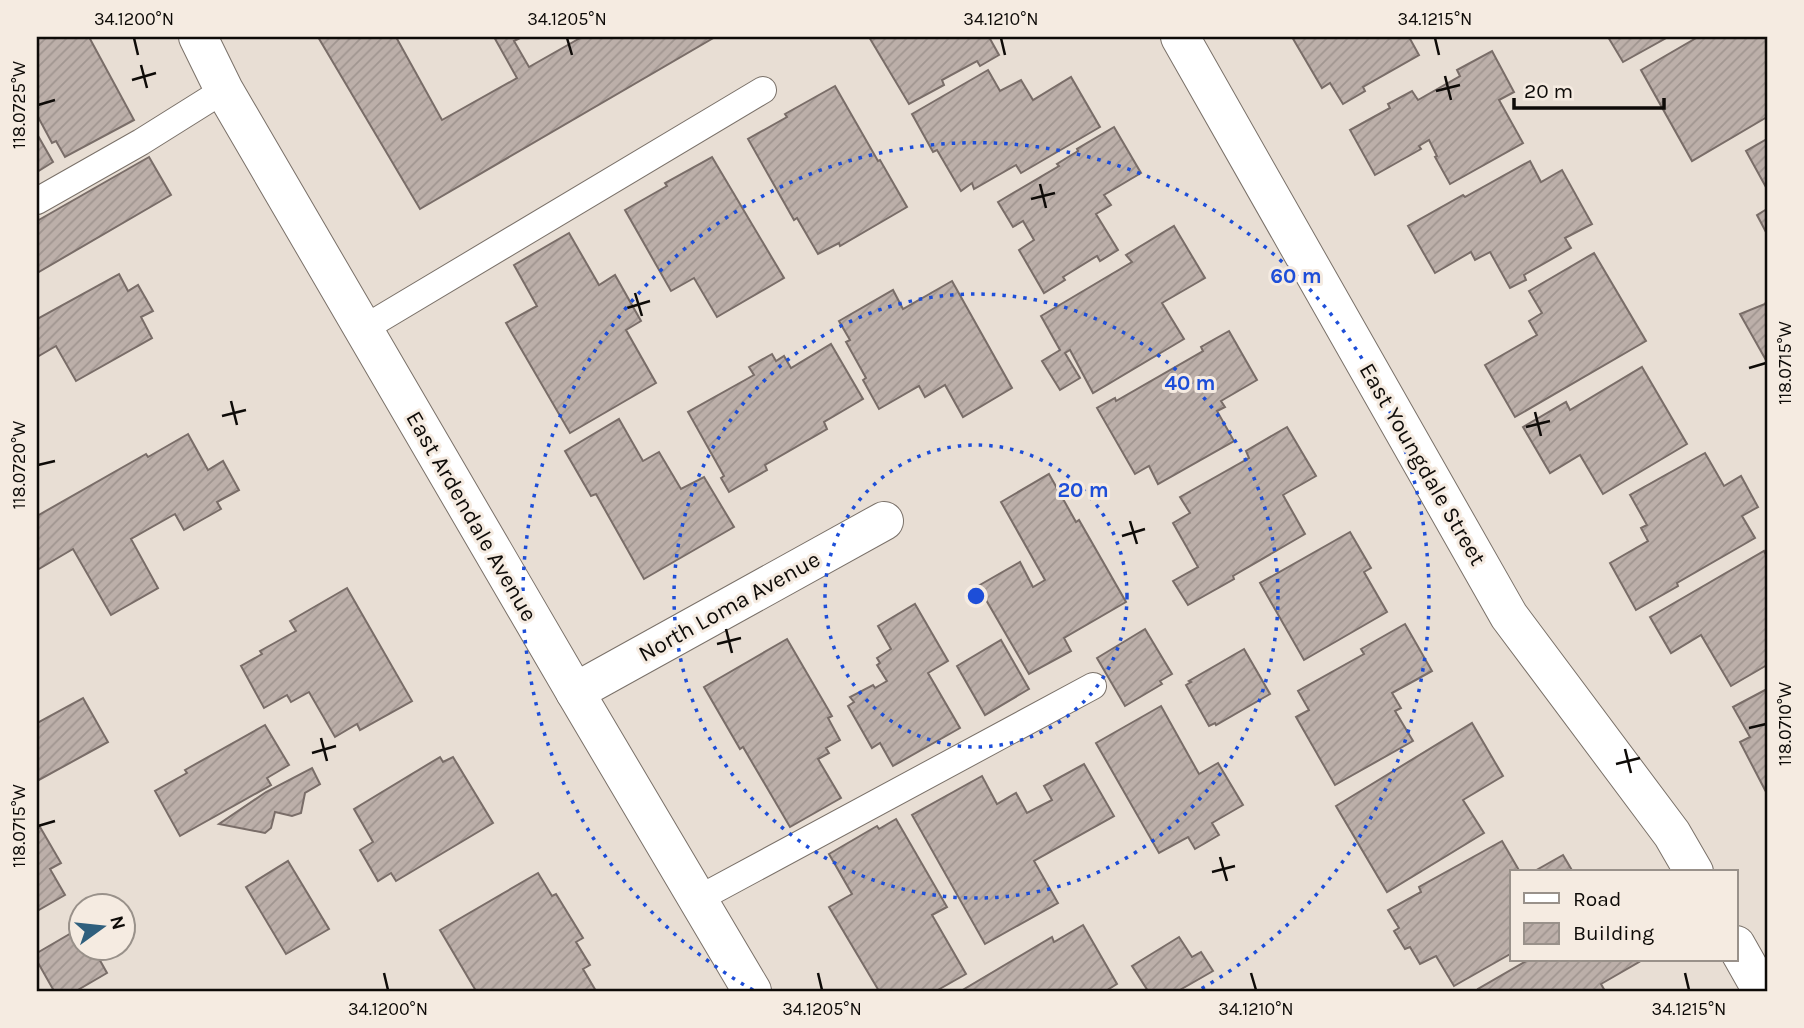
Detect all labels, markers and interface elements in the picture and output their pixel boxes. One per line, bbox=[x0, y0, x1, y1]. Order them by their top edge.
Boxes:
text: 34.1200°N bbox=[94, 8, 174, 30]
text: 34.1205°N bbox=[527, 8, 607, 30]
text: 34.1210°N bbox=[963, 8, 1039, 30]
text: 34.1215°N bbox=[1398, 8, 1472, 30]
text: 118.0725°W bbox=[8, 61, 30, 149]
scale bar bbox=[1514, 66, 1664, 110]
text: 20 m bbox=[1524, 79, 1573, 103]
text: 60 m bbox=[1270, 264, 1322, 288]
text: 118.0715°W bbox=[1774, 321, 1796, 405]
street label: East Youngdale Street bbox=[1354, 358, 1492, 571]
text: 40 m bbox=[1164, 371, 1216, 395]
street label: East Ardendale Avenue bbox=[400, 406, 543, 626]
text: 118.0720°W bbox=[8, 421, 30, 509]
text: 20 m bbox=[1057, 478, 1109, 502]
street label: North Loma Avenue bbox=[634, 545, 825, 668]
centre of rings bbox=[964, 584, 988, 608]
text: 118.0710°W bbox=[1774, 682, 1796, 766]
text: 118.0715°W bbox=[8, 784, 30, 868]
legend bbox=[1510, 870, 1738, 962]
text: Road bbox=[1573, 887, 1621, 911]
north arrow bbox=[66, 892, 136, 962]
text: N bbox=[105, 913, 130, 932]
text: Building bbox=[1573, 921, 1654, 945]
text: 34.1200°N bbox=[348, 998, 428, 1020]
text: 34.1205°N bbox=[782, 998, 862, 1020]
text: 34.1210°N bbox=[1218, 998, 1294, 1020]
text: 34.1215°N bbox=[1652, 998, 1726, 1020]

